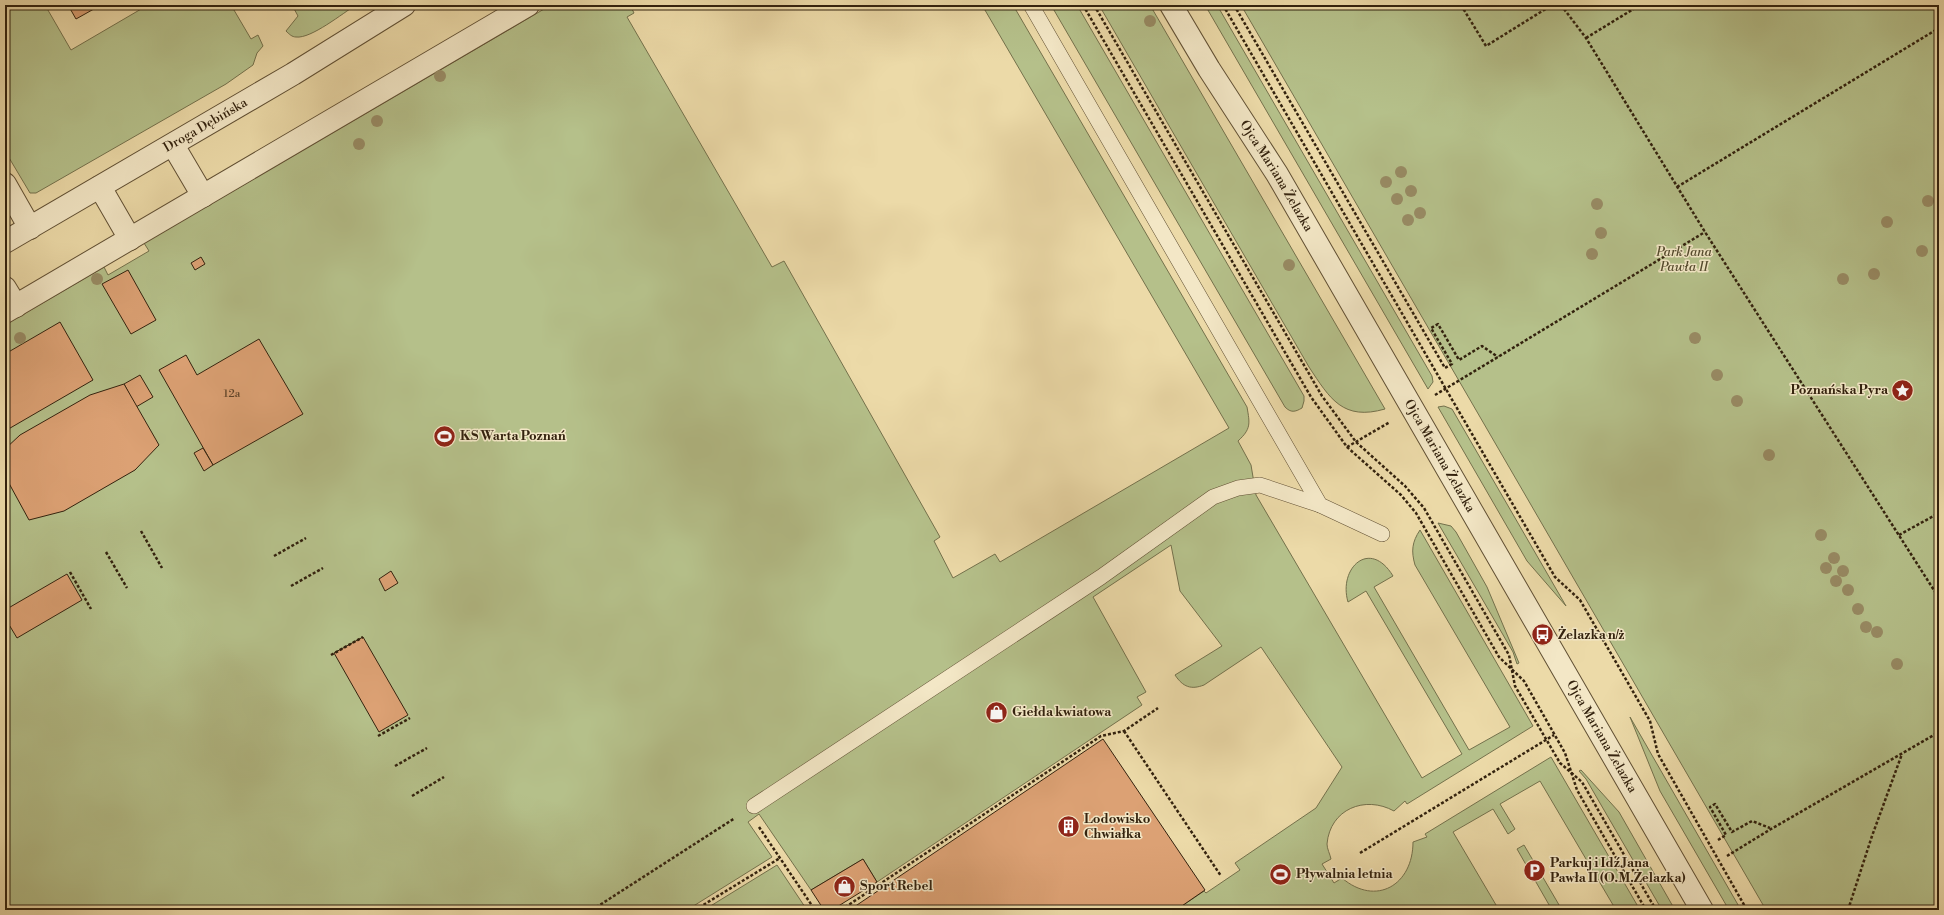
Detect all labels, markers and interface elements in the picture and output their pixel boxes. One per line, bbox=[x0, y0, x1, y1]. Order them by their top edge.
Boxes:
street label: Droga Dębińska bbox=[161, 94, 251, 156]
street label: Ojca Mariana Żelazka bbox=[1236, 117, 1317, 235]
park label: Park Jana Pawła II bbox=[1655, 244, 1713, 275]
place icon: Poznańska Pyra bbox=[1890, 377, 1916, 403]
place label: Poznańska Pyra bbox=[1790, 382, 1889, 398]
house number: 12a bbox=[224, 387, 241, 401]
street label: Ojca Mariana Żelazka bbox=[1401, 397, 1479, 516]
sports icon: KS Warta Poznań bbox=[431, 423, 457, 449]
place label: KS Warta Poznań bbox=[460, 428, 566, 444]
bus stop icon: Żelazka n/ż bbox=[1530, 622, 1556, 648]
place label: Żelazka n/ż bbox=[1558, 626, 1624, 643]
street label: Ojca Mariana Żelazka bbox=[1563, 677, 1641, 796]
shop icon: Giełda kwiatowa bbox=[984, 699, 1010, 725]
place label: Giełda kwiatowa bbox=[1012, 704, 1112, 720]
place label: Lodowisko Chwiałka bbox=[1084, 811, 1151, 842]
building icon: Lodowisko Chwiałka bbox=[1055, 813, 1081, 839]
place label: Parkuj i Idź Jana Pawła II (O.M.Żelazka) bbox=[1550, 855, 1686, 886]
parking icon: Parkuj i Idź Jana Pawła II (O.M.Żelazka) bbox=[1521, 857, 1547, 883]
sports icon: Pływalnia letnia bbox=[1267, 861, 1293, 887]
place label: Pływalnia letnia bbox=[1296, 866, 1393, 882]
shop icon: Sport Rebel bbox=[831, 873, 857, 899]
place label: Sport Rebel bbox=[860, 878, 933, 894]

